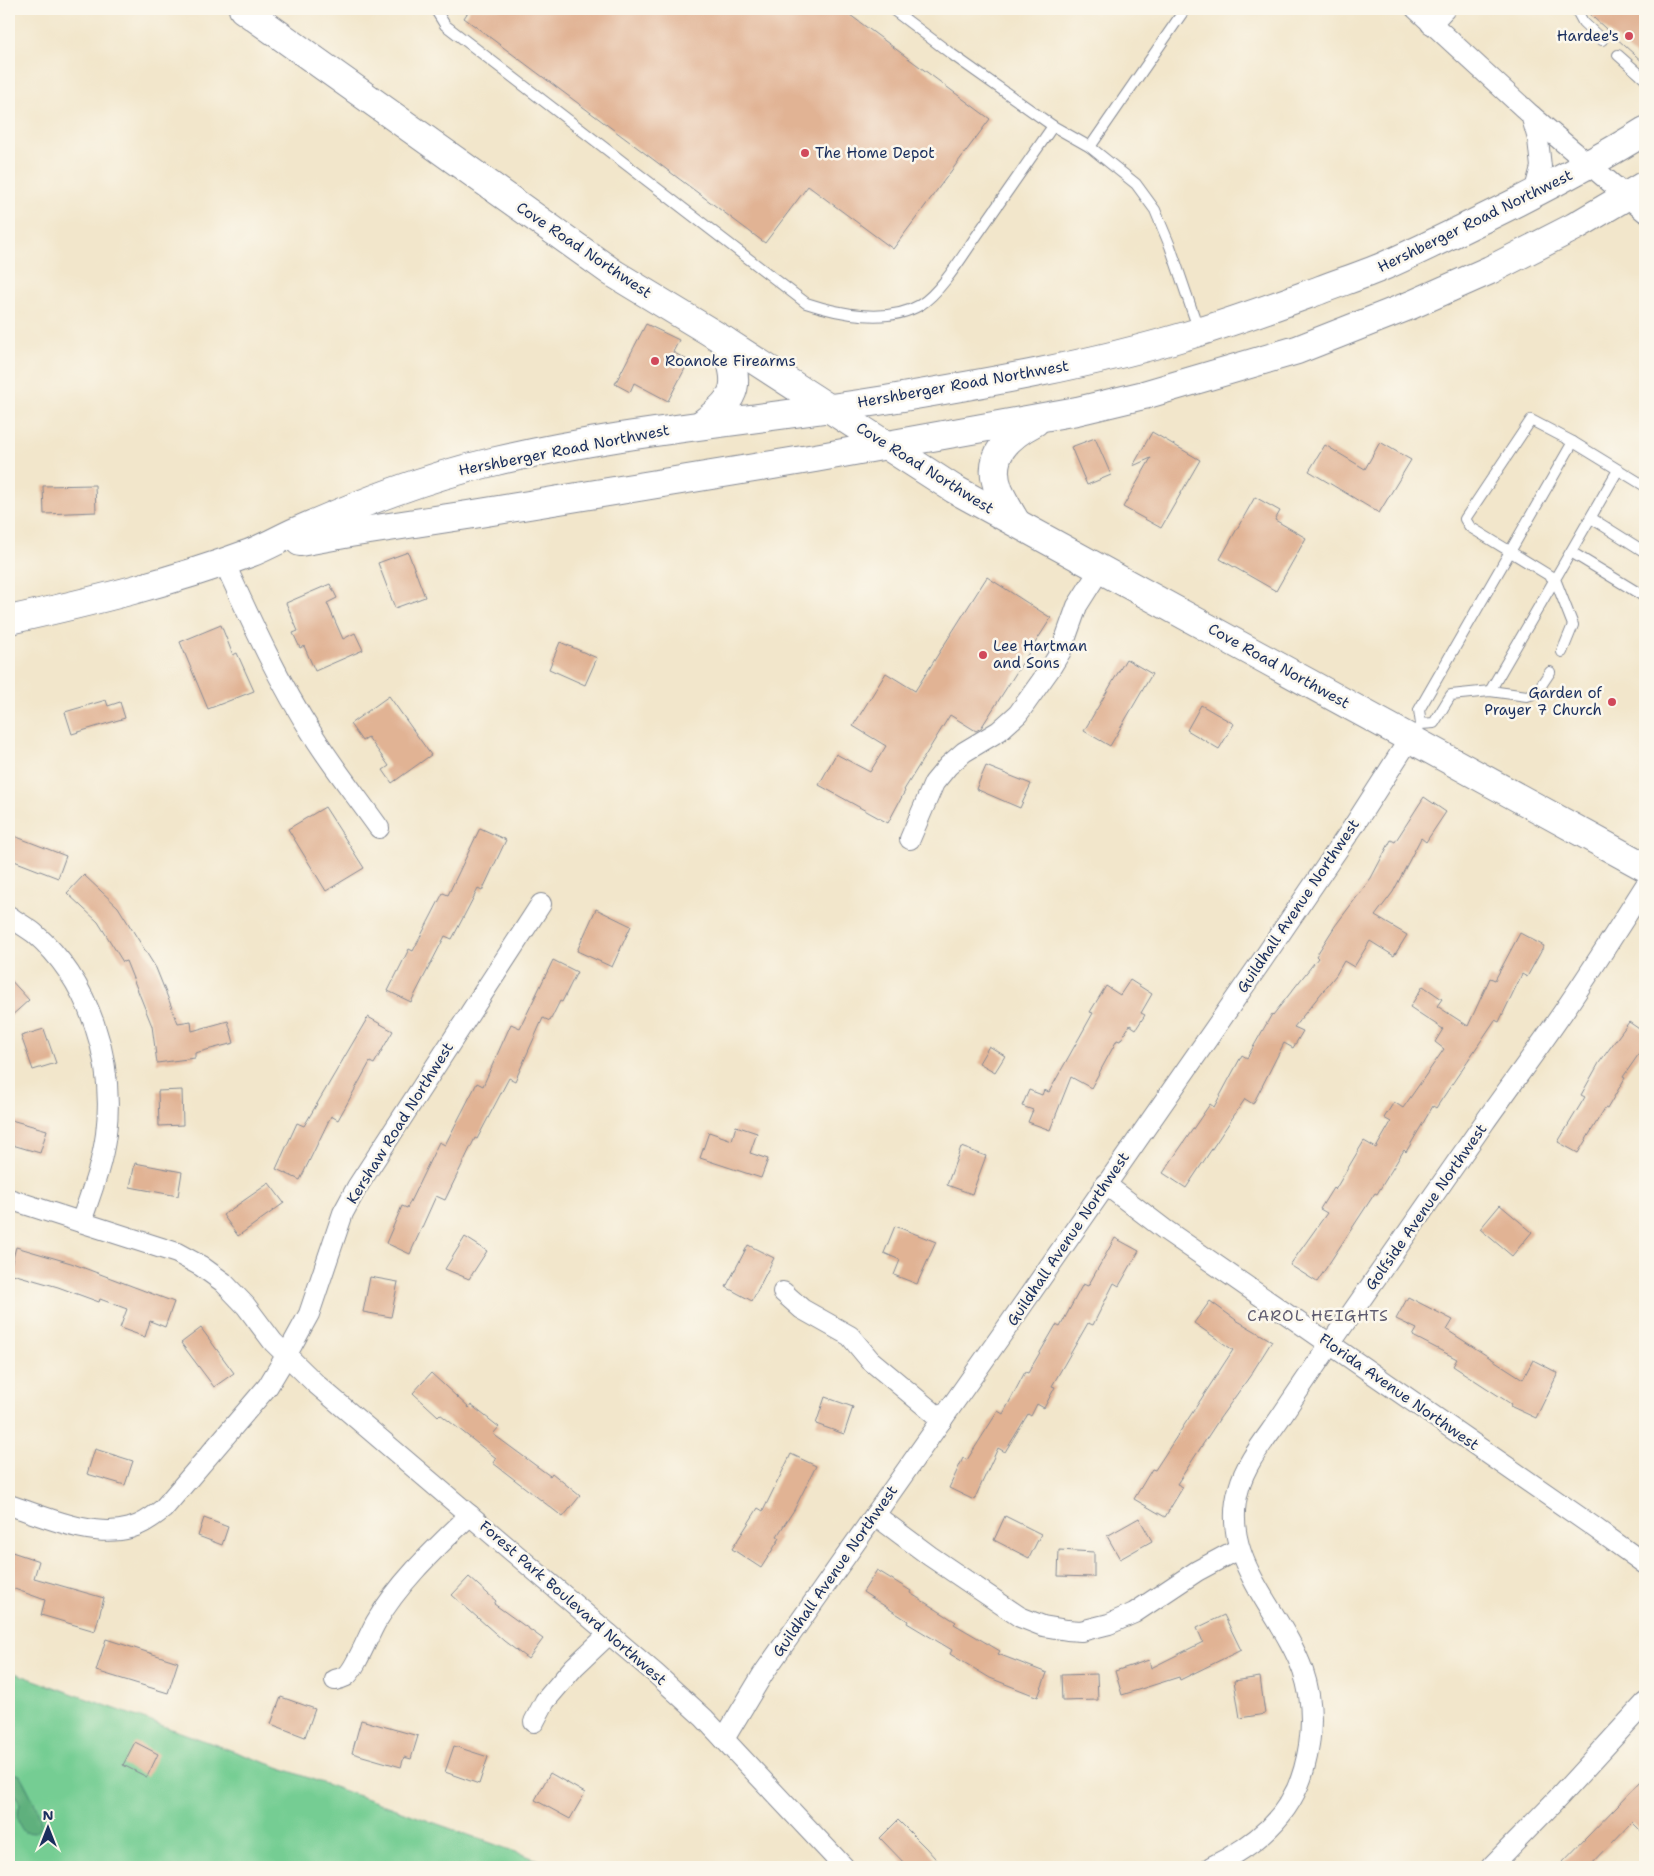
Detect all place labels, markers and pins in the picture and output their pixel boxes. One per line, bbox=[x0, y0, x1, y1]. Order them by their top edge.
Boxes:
place label: Hardee's bbox=[1557, 26, 1619, 46]
marker: Hardee's bbox=[1623, 30, 1635, 42]
place label: The Home Depot bbox=[815, 143, 935, 163]
marker: The Home Depot bbox=[799, 147, 811, 159]
place label: Roanoke Firearms bbox=[665, 351, 796, 371]
marker: Roanoke Firearms bbox=[649, 355, 661, 367]
place label: Lee Hartman and Sons bbox=[993, 636, 1087, 673]
marker: Lee Hartman and Sons bbox=[977, 649, 989, 661]
place label: Garden of Prayer 7 Church bbox=[1484, 683, 1603, 720]
marker: Garden of Prayer 7 Church bbox=[1606, 696, 1618, 708]

